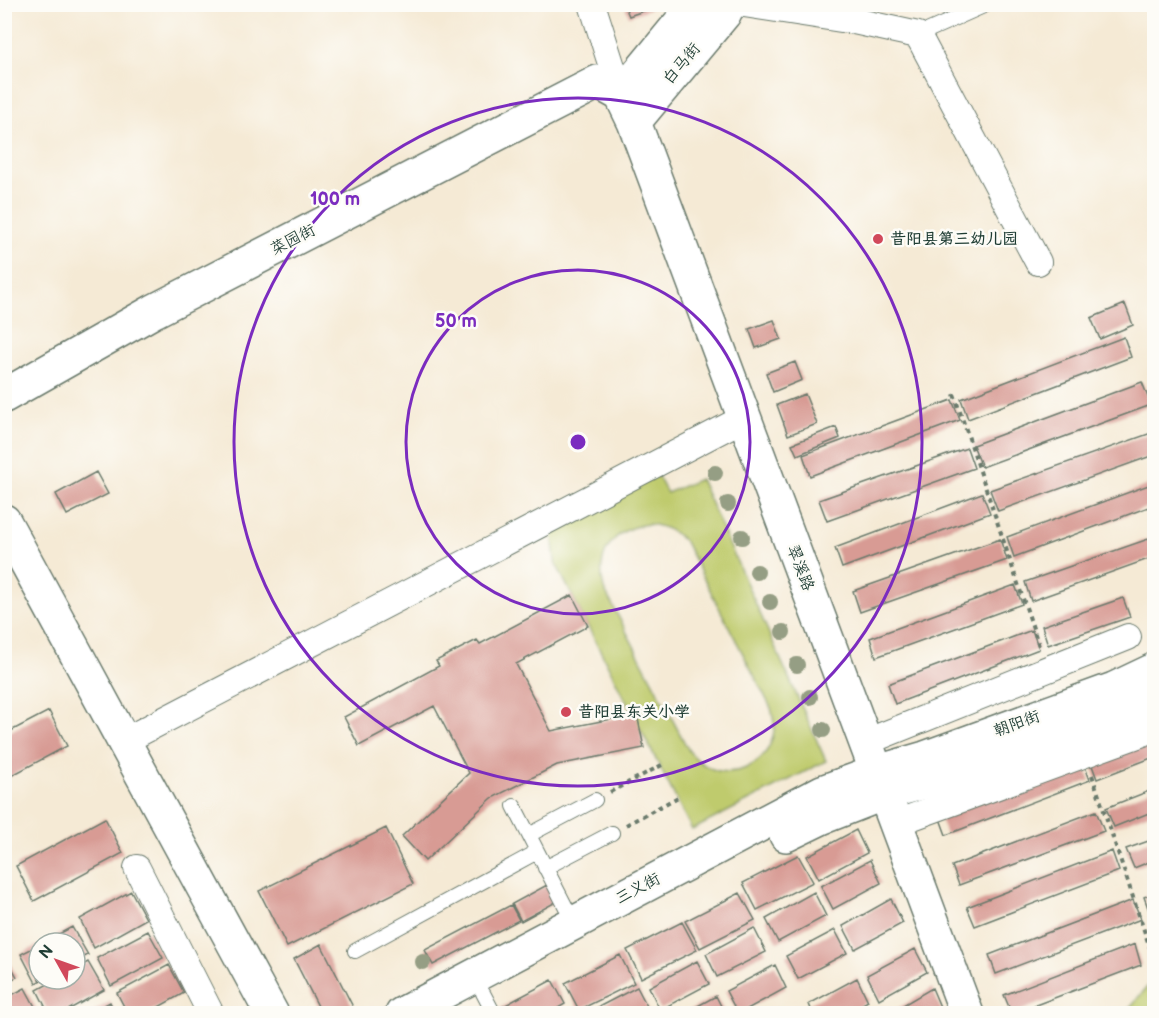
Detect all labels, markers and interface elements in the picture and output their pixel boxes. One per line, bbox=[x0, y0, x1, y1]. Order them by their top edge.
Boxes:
street label: 白马街 bbox=[659, 40, 705, 88]
text: 100 m bbox=[310, 189, 360, 210]
street label: 菜园街 bbox=[267, 221, 319, 259]
place label: 昔阳县第三幼儿园 bbox=[890, 230, 1018, 249]
marker: 昔阳县第三幼儿园 bbox=[871, 232, 885, 246]
text: 50 m bbox=[435, 311, 477, 332]
centre of rings bbox=[568, 432, 588, 452]
street label: 翠溪路 bbox=[783, 542, 817, 594]
place label: 昔阳县东关小学 bbox=[578, 703, 690, 722]
marker: 昔阳县东关小学 bbox=[559, 705, 573, 719]
street label: 朝阳街 bbox=[991, 707, 1043, 741]
street label: 三义街 bbox=[612, 869, 664, 909]
north arrow bbox=[27, 931, 87, 991]
text: N bbox=[36, 942, 58, 963]

